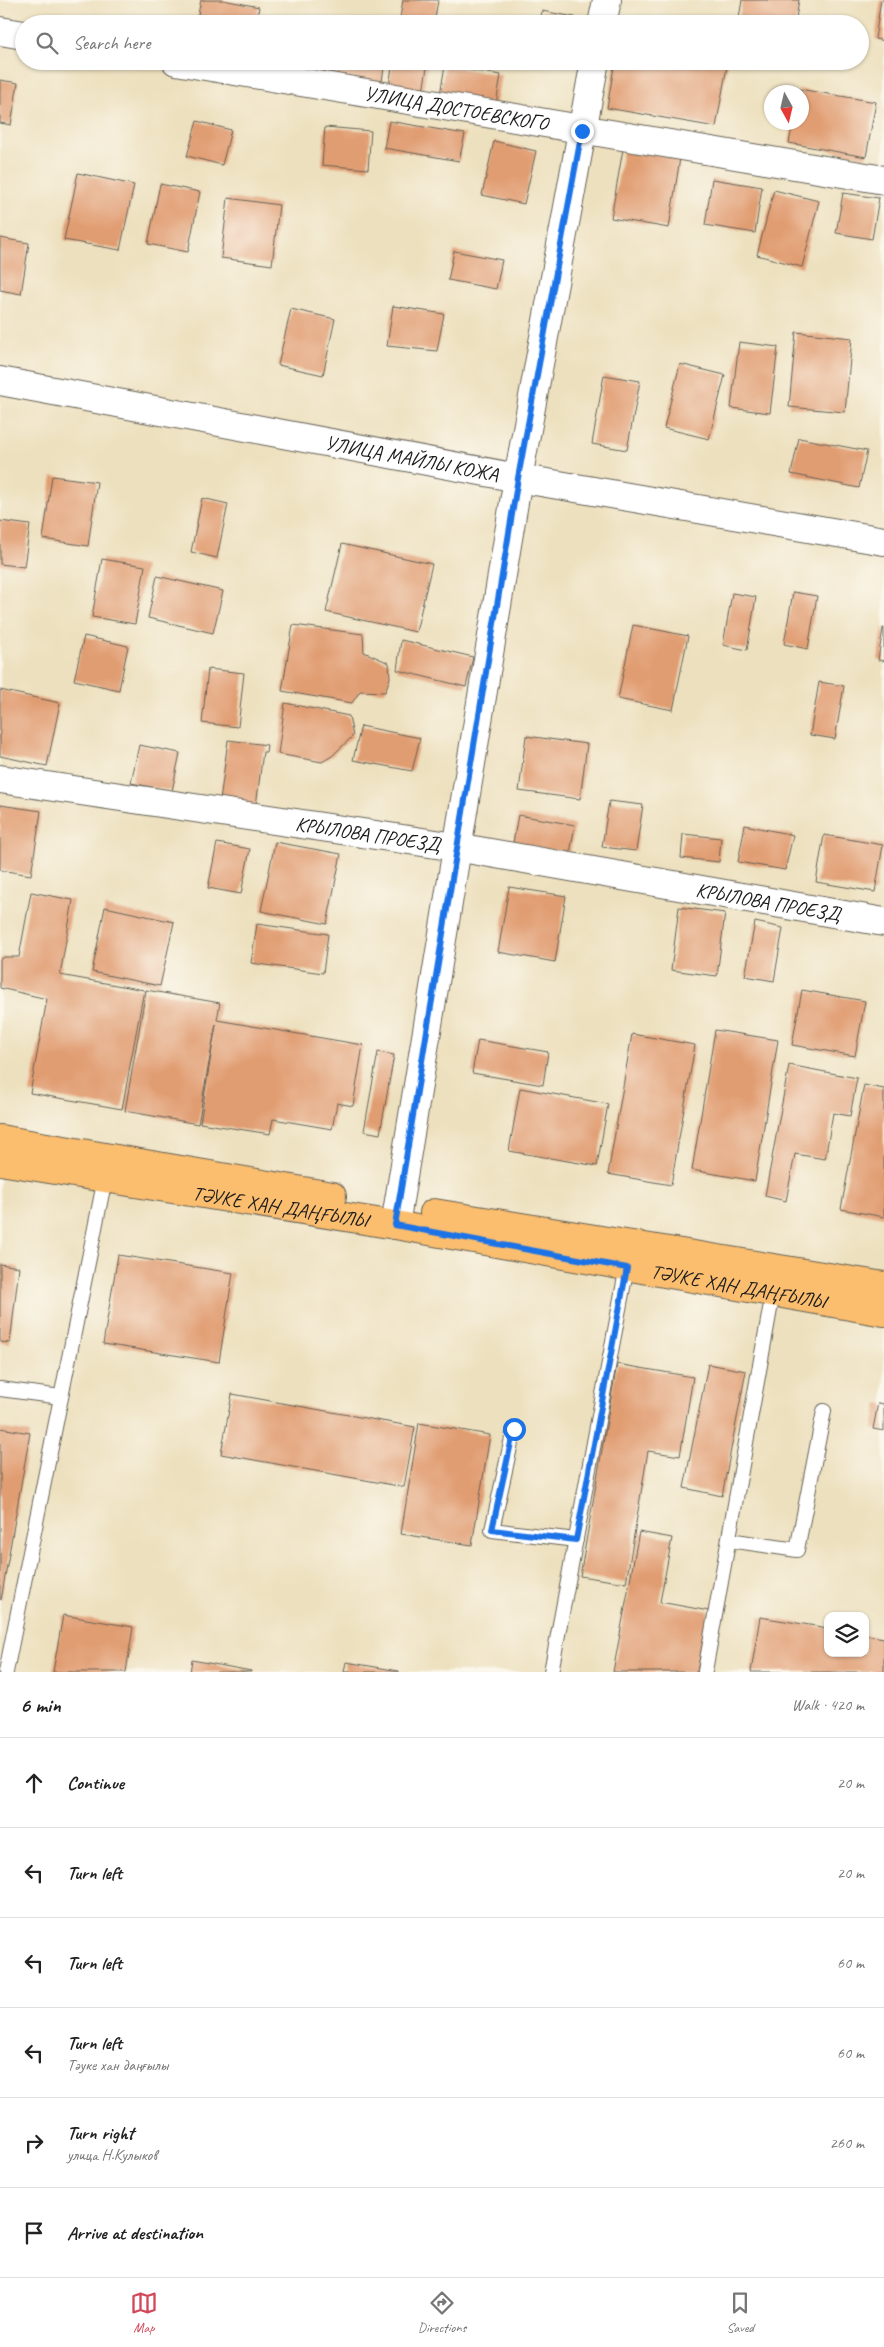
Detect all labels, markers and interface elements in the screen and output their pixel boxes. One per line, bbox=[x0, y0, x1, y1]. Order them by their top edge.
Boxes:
search box bbox=[15, 15, 869, 70]
icon: search bbox=[33, 29, 61, 57]
text: Search here bbox=[73, 31, 150, 55]
street label: УЛИЦА ДОСТОЕВСКОГО bbox=[362, 81, 552, 137]
north arrow bbox=[764, 85, 809, 130]
route end bbox=[571, 120, 594, 143]
street label: УЛИЦА МАЙЛЫ КОЖА bbox=[323, 430, 501, 487]
street label: КРЫЛОВА ПРОЕЗД bbox=[294, 811, 444, 858]
street label: КРЫЛОВА ПРОЕЗД bbox=[694, 877, 844, 927]
street label: ТӘУКЕ ХАН ДАҢҒЫЛЫ bbox=[191, 1180, 373, 1234]
street label: ТӘУКЕ ХАН ДАҢҒЫЛЫ bbox=[649, 1259, 831, 1315]
route start bbox=[503, 1418, 526, 1441]
map controls bbox=[824, 1612, 869, 1657]
button: layers bbox=[824, 1612, 869, 1657]
text: 6 min bbox=[20, 1692, 61, 1718]
text: Walk · 420 m bbox=[792, 1695, 864, 1715]
icon: ahead bbox=[20, 1769, 48, 1797]
text: Continue bbox=[67, 1771, 124, 1795]
text: 20 m bbox=[837, 1773, 864, 1793]
icon: left bbox=[20, 1859, 48, 1887]
text: Turn left bbox=[67, 1861, 122, 1885]
text: 20 m bbox=[837, 1863, 864, 1883]
icon: left bbox=[20, 1949, 48, 1977]
text: Turn left bbox=[67, 1951, 122, 1975]
text: 60 m bbox=[837, 1953, 864, 1973]
text: Turn left bbox=[67, 2031, 122, 2055]
icon: left bbox=[20, 2039, 48, 2067]
text: 60 m bbox=[837, 2043, 864, 2063]
text: Тәуке хан даңғылы bbox=[67, 2055, 168, 2075]
text: Turn right bbox=[67, 2121, 134, 2145]
icon: right bbox=[20, 2129, 48, 2157]
text: 260 m bbox=[830, 2133, 864, 2153]
text: улица Н.Кулыков bbox=[67, 2145, 157, 2165]
icon: arrive bbox=[20, 2219, 48, 2247]
text: Arrive at destination bbox=[67, 2221, 203, 2245]
tab: Map bbox=[130, 2289, 158, 2336]
tab: Directions bbox=[418, 2289, 466, 2336]
tab: Saved bbox=[726, 2289, 754, 2336]

